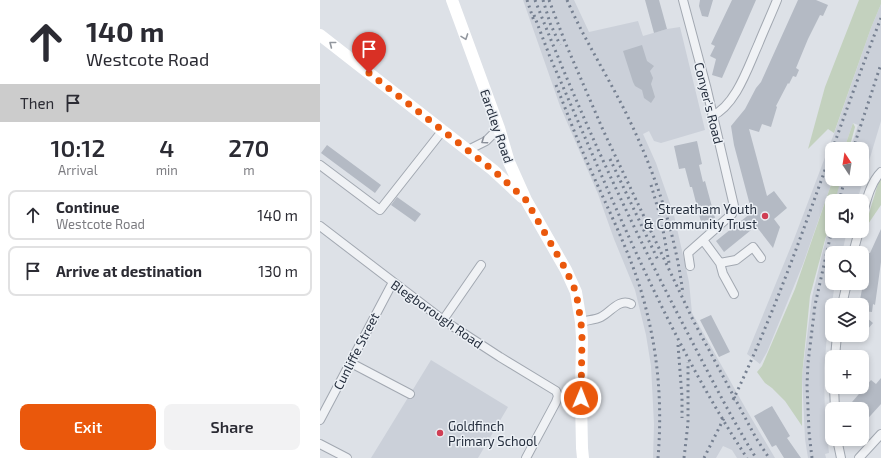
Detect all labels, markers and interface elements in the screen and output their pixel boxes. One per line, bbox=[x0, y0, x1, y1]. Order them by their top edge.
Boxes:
text: 140 m bbox=[86, 14, 164, 48]
icon: ahead bbox=[20, 16, 72, 68]
pin bbox=[352, 32, 386, 73]
one-way arrow bbox=[461, 33, 469, 40]
icon: arrive bbox=[358, 38, 380, 60]
one-way arrow bbox=[330, 42, 337, 49]
text: Westcote Road bbox=[86, 48, 209, 70]
street label: Conyer's Road bbox=[691, 61, 727, 145]
street label: Eardley Road bbox=[477, 87, 517, 165]
icon: arrive bbox=[62, 92, 84, 114]
text: Then bbox=[20, 94, 54, 112]
text: 10:12 bbox=[51, 133, 105, 162]
text: 4 bbox=[159, 133, 174, 162]
text: 270 bbox=[228, 133, 269, 162]
one-way arrow bbox=[482, 136, 489, 143]
north arrow bbox=[825, 142, 869, 186]
map controls bbox=[825, 142, 869, 446]
text: Arrival bbox=[58, 162, 98, 178]
text: min bbox=[156, 162, 178, 178]
text: m bbox=[243, 162, 255, 178]
button: sound bbox=[825, 194, 869, 238]
text: Continue bbox=[56, 198, 119, 216]
place label: Streatham Youth & Community Trust bbox=[644, 201, 757, 232]
icon: ahead bbox=[22, 204, 44, 226]
text: 140 m bbox=[257, 206, 298, 224]
marker: Streatham Youth & Community Trust bbox=[760, 211, 770, 221]
text: Westcote Road bbox=[56, 216, 145, 232]
button: search bbox=[825, 246, 869, 290]
icon: arrive bbox=[22, 260, 44, 282]
text: Arrive at destination bbox=[56, 262, 202, 280]
text: 130 m bbox=[258, 262, 298, 280]
street label: Blegborough Road bbox=[388, 276, 486, 352]
button: layers bbox=[825, 298, 869, 342]
street label: Cunliffe Street bbox=[330, 310, 382, 392]
button: + bbox=[825, 350, 869, 394]
position arrow bbox=[560, 377, 602, 419]
button: − bbox=[825, 402, 869, 446]
button: Exit bbox=[20, 404, 156, 450]
button: Share bbox=[164, 404, 300, 450]
place label: Goldfinch Primary School bbox=[448, 418, 537, 449]
marker: Goldfinch Primary School bbox=[435, 428, 445, 438]

